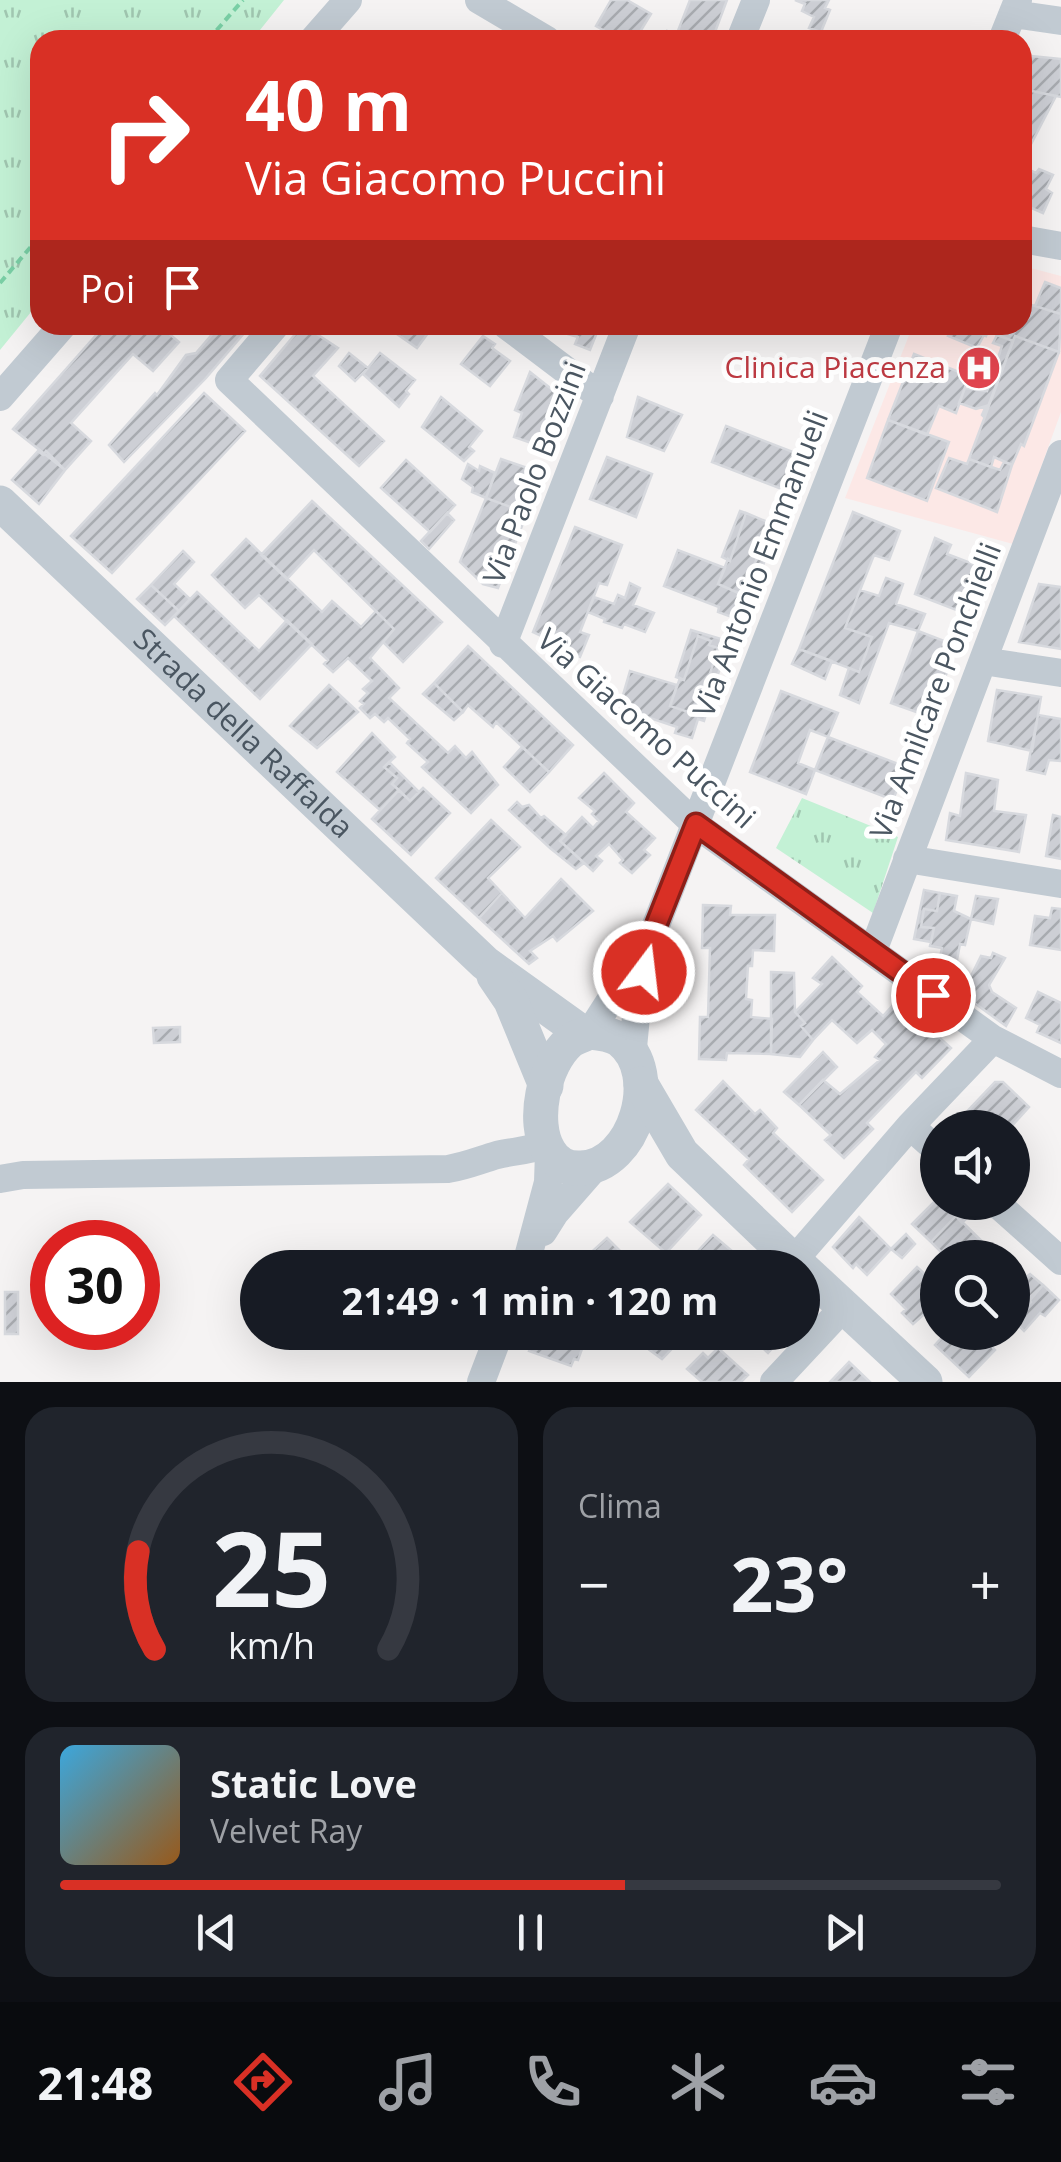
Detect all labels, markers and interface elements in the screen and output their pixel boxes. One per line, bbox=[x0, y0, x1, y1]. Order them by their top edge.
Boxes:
text: 40 m bbox=[245, 56, 412, 152]
icon: right bbox=[80, 70, 210, 200]
text: Via Giacomo Puccini bbox=[245, 147, 666, 208]
icon: arrive bbox=[155, 260, 210, 315]
text: Poi bbox=[80, 262, 135, 314]
hospital icon: Clinica Piacenza bbox=[956, 345, 1002, 391]
place label: Clinica Piacenza bbox=[725, 346, 946, 387]
street label: Via Paolo Bozzini bbox=[472, 355, 595, 590]
street label: Via Antonio Emmanueli bbox=[682, 404, 837, 723]
street label: Via Amilcare Ponchielli bbox=[859, 536, 1010, 844]
street label: Strada della Raffalda bbox=[125, 618, 363, 847]
street label: Via Giacomo Puccini bbox=[529, 619, 765, 837]
position arrow bbox=[592, 920, 696, 1024]
pin bbox=[891, 953, 976, 1038]
icon: arrive bbox=[906, 968, 961, 1023]
map controls bbox=[920, 1110, 1030, 1350]
button: sound bbox=[920, 1110, 1030, 1220]
speed limit sign: 30 bbox=[30, 1220, 160, 1350]
button: search bbox=[920, 1240, 1030, 1350]
text: 21:49 · 1 min · 120 m bbox=[342, 1274, 718, 1326]
text: Clima bbox=[578, 1484, 662, 1527]
text: 25 bbox=[212, 1496, 331, 1637]
text: 23° bbox=[731, 1532, 848, 1634]
text: − bbox=[578, 1546, 609, 1621]
text: + bbox=[970, 1546, 1001, 1621]
text: km/h bbox=[228, 1621, 315, 1669]
text: Static Love bbox=[210, 1757, 417, 1809]
text: Velvet Ray bbox=[210, 1809, 362, 1852]
icon: previous bbox=[189, 1905, 244, 1960]
icon: pause bbox=[503, 1905, 558, 1960]
icon: next bbox=[817, 1905, 872, 1960]
icon: directions bbox=[228, 2047, 298, 2117]
icon: music bbox=[373, 2047, 443, 2117]
icon: phone bbox=[518, 2047, 588, 2117]
icon: climate bbox=[663, 2047, 733, 2117]
icon: car bbox=[808, 2047, 878, 2117]
icon: filters bbox=[953, 2047, 1023, 2117]
text: 21:48 bbox=[38, 2052, 153, 2113]

